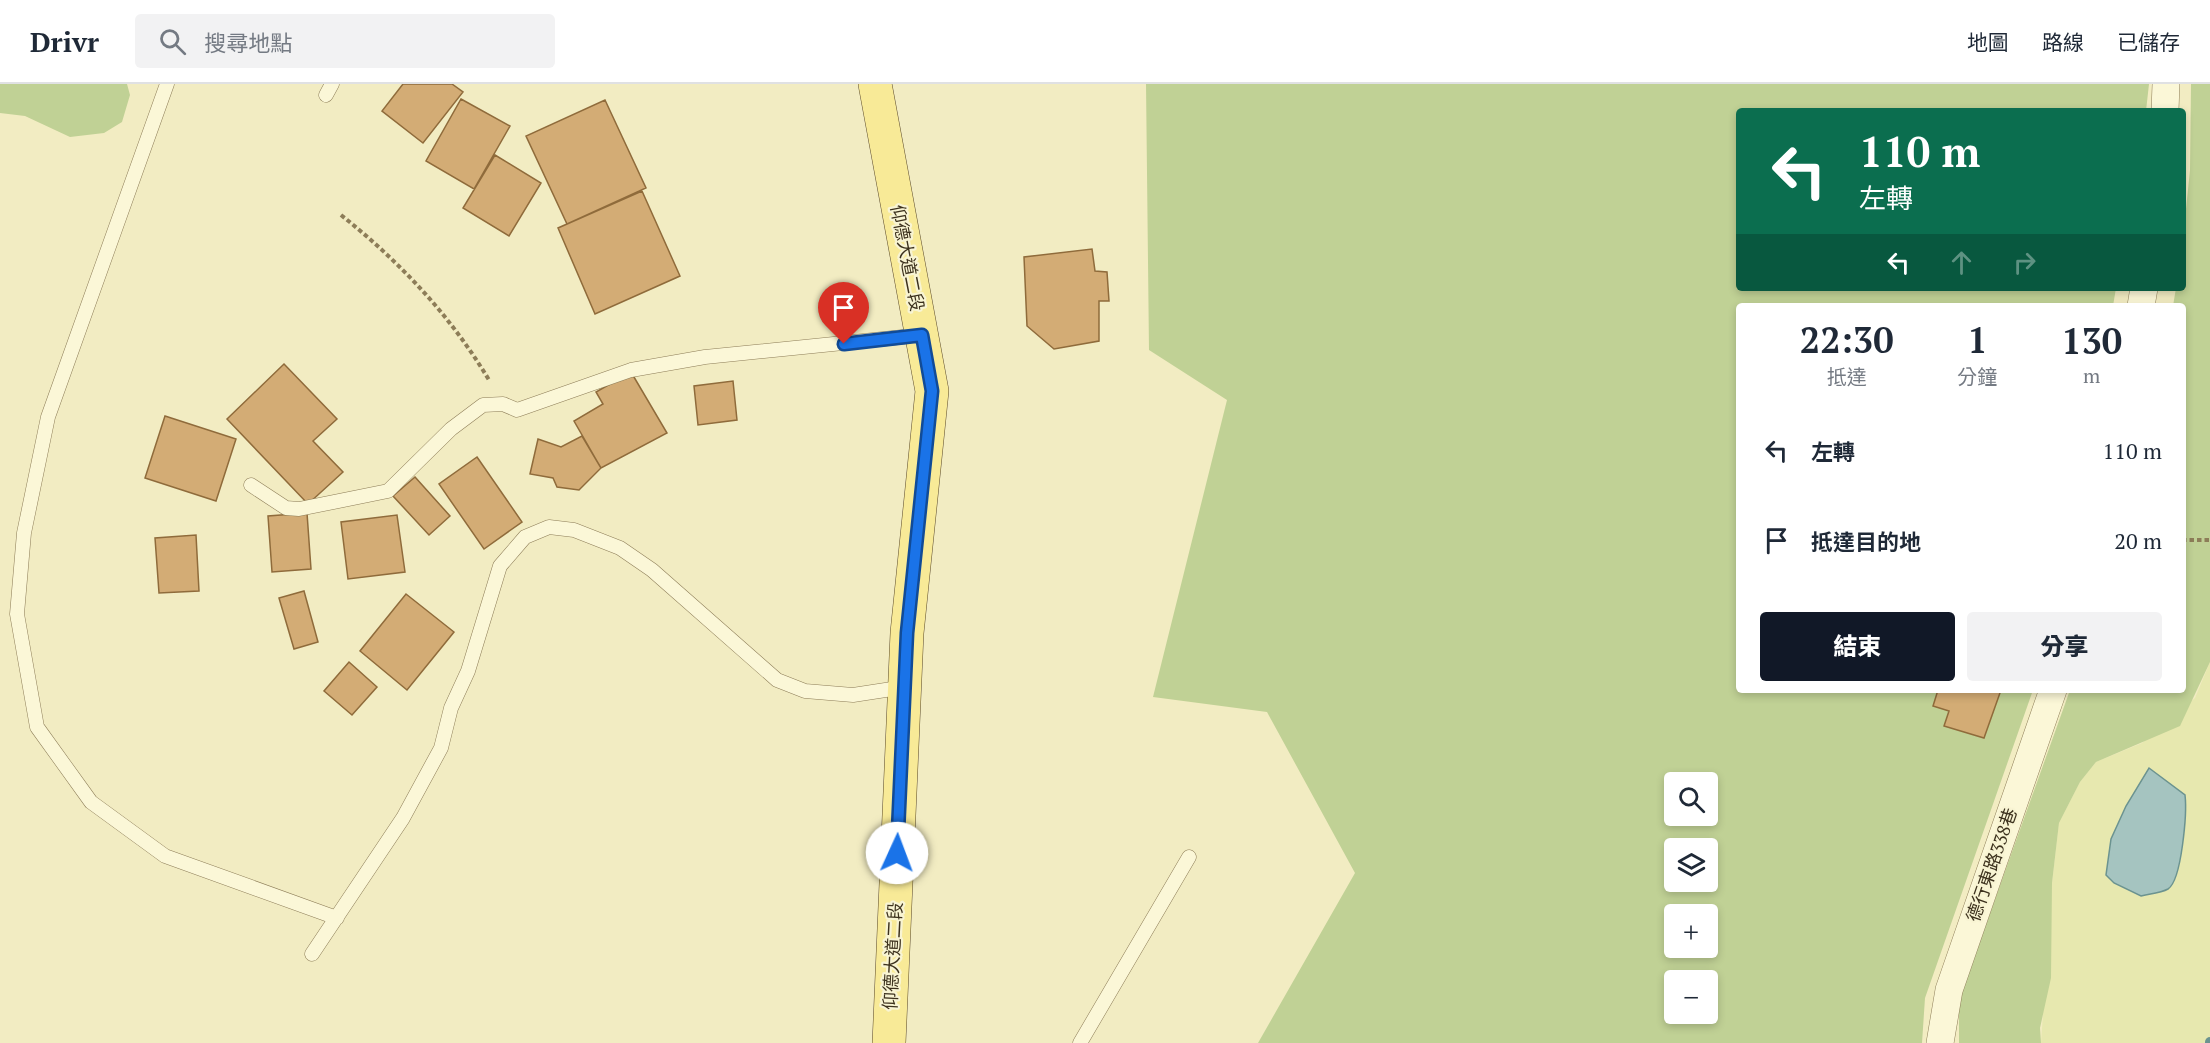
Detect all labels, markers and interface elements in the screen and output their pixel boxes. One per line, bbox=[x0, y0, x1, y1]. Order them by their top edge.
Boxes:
search box bbox=[135, 14, 555, 68]
text: Drivr bbox=[30, 23, 99, 60]
icon: search bbox=[156, 25, 189, 58]
text: 搜尋地點 bbox=[204, 28, 292, 57]
text: 地圖 bbox=[1967, 28, 2009, 56]
text: 路線 bbox=[2042, 28, 2084, 56]
text: 已儲存 bbox=[2117, 28, 2180, 56]
text: 110 m bbox=[1859, 123, 1980, 179]
icon: left bbox=[1760, 132, 1838, 210]
text: 左轉 bbox=[1859, 180, 1913, 216]
street label: 仰德大道二段 bbox=[886, 203, 930, 313]
icon: left bbox=[1882, 246, 1915, 279]
icon: ahead bbox=[1945, 246, 1978, 279]
icon: right bbox=[2008, 246, 2041, 279]
pin bbox=[818, 282, 869, 344]
icon: arrive bbox=[827, 291, 860, 324]
text: 22:30 bbox=[1800, 316, 1894, 363]
text: 1 bbox=[1967, 316, 1988, 363]
text: 130 bbox=[2061, 317, 2122, 364]
text: m bbox=[2083, 362, 2100, 389]
text: 抵達 bbox=[1827, 363, 1867, 390]
text: 分鐘 bbox=[1957, 363, 1997, 390]
icon: left bbox=[1760, 434, 1793, 467]
text: 110 m bbox=[2102, 436, 2162, 465]
text: 左轉 bbox=[1811, 437, 1855, 466]
icon: arrive bbox=[1760, 524, 1793, 557]
text: 20 m bbox=[2114, 526, 2162, 555]
text: 抵達目的地 bbox=[1811, 527, 1921, 556]
button: 結束 bbox=[1760, 612, 1955, 681]
button: 分享 bbox=[1967, 612, 2162, 681]
map controls bbox=[1664, 772, 1718, 1024]
button: search bbox=[1664, 772, 1718, 826]
street label: 德行東路338巷 bbox=[1960, 805, 2022, 925]
position arrow bbox=[865, 821, 929, 885]
button: layers bbox=[1664, 838, 1718, 892]
street label: 仰德大道二段 bbox=[877, 901, 907, 1011]
button: + bbox=[1664, 904, 1718, 958]
button: − bbox=[1664, 970, 1718, 1024]

